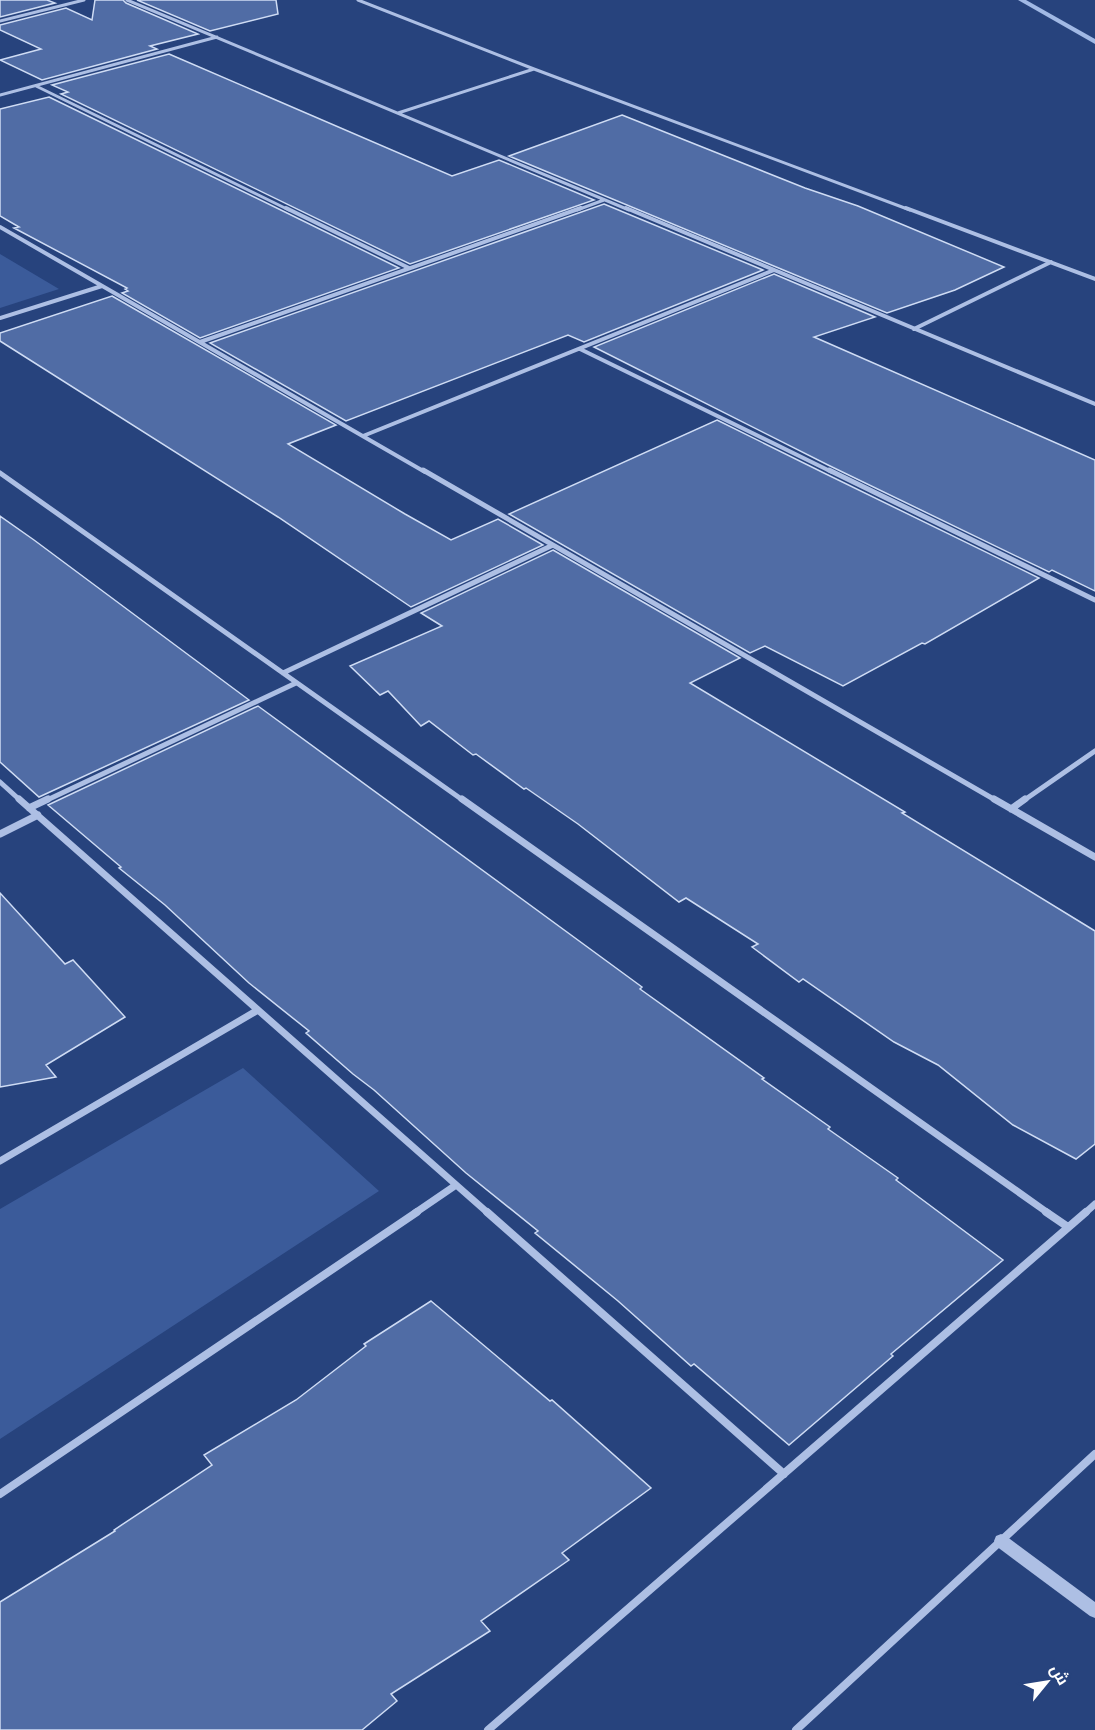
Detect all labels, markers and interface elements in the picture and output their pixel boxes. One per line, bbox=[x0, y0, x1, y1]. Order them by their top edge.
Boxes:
north arrow bbox=[1017, 1652, 1077, 1712]
text: ش bbox=[1046, 1661, 1073, 1688]

